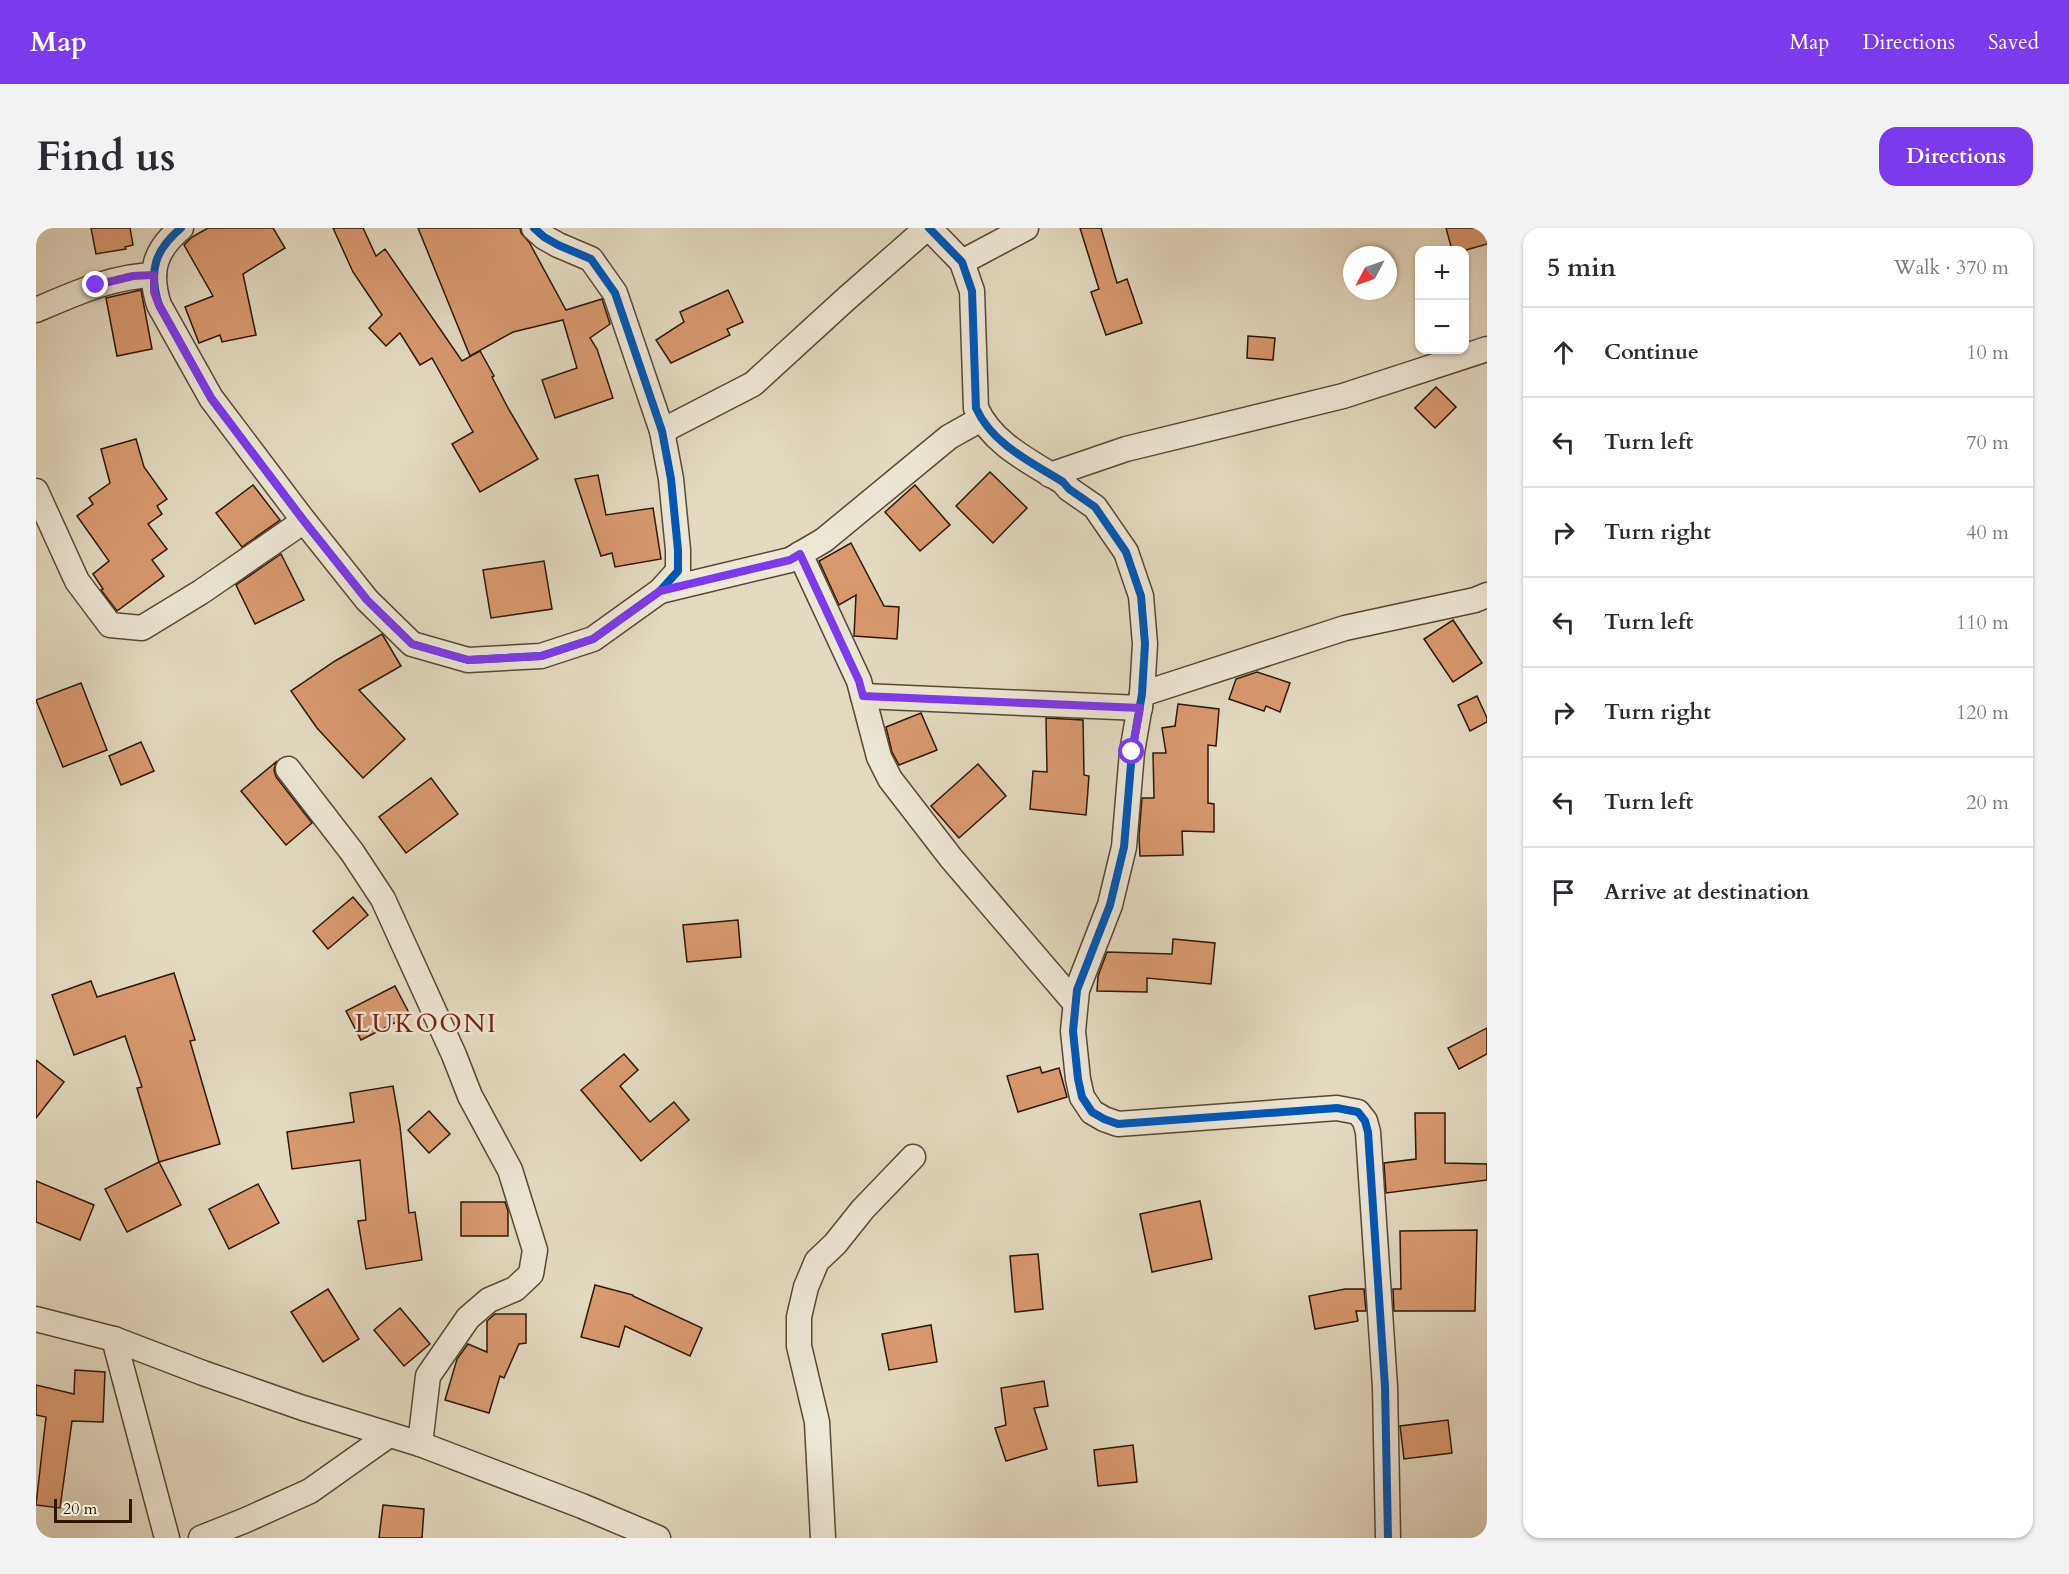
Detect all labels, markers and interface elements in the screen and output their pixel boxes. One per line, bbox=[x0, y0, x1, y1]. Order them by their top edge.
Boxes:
text: Map bbox=[30, 23, 87, 61]
text: Map bbox=[1789, 28, 1829, 57]
text: Directions bbox=[1862, 28, 1955, 57]
text: Saved bbox=[1988, 28, 2039, 57]
button: Directions bbox=[1879, 127, 2033, 186]
text: Find us bbox=[36, 128, 176, 185]
north arrow bbox=[1343, 246, 1397, 300]
map controls bbox=[1415, 246, 1469, 354]
button: + bbox=[1415, 246, 1469, 300]
text: 5 min bbox=[1547, 250, 1616, 285]
text: Walk · 370 m bbox=[1894, 254, 2009, 281]
route end bbox=[82, 271, 108, 297]
button: − bbox=[1415, 300, 1469, 354]
icon: ahead bbox=[1547, 336, 1580, 369]
text: Continue bbox=[1604, 337, 1699, 367]
text: 10 m bbox=[1966, 339, 2009, 366]
icon: left bbox=[1547, 426, 1580, 459]
text: Turn left bbox=[1604, 427, 1693, 457]
text: 70 m bbox=[1966, 429, 2009, 456]
icon: right bbox=[1547, 516, 1580, 549]
text: Turn right bbox=[1604, 517, 1711, 547]
text: 40 m bbox=[1966, 519, 2009, 546]
icon: left bbox=[1547, 606, 1580, 639]
text: Turn left bbox=[1604, 607, 1693, 637]
text: 110 m bbox=[1956, 609, 2009, 636]
icon: right bbox=[1547, 696, 1580, 729]
text: Turn right bbox=[1604, 697, 1711, 727]
text: 120 m bbox=[1956, 699, 2009, 726]
route start bbox=[1118, 738, 1144, 764]
icon: left bbox=[1547, 786, 1580, 819]
text: Turn left bbox=[1604, 787, 1693, 817]
text: 20 m bbox=[1966, 789, 2009, 816]
icon: arrive bbox=[1547, 876, 1580, 909]
text: Arrive at destination bbox=[1604, 877, 1809, 907]
district label: LUKOONI bbox=[355, 1006, 497, 1041]
scale bar bbox=[54, 1496, 132, 1524]
text: 20 m bbox=[63, 1498, 97, 1520]

